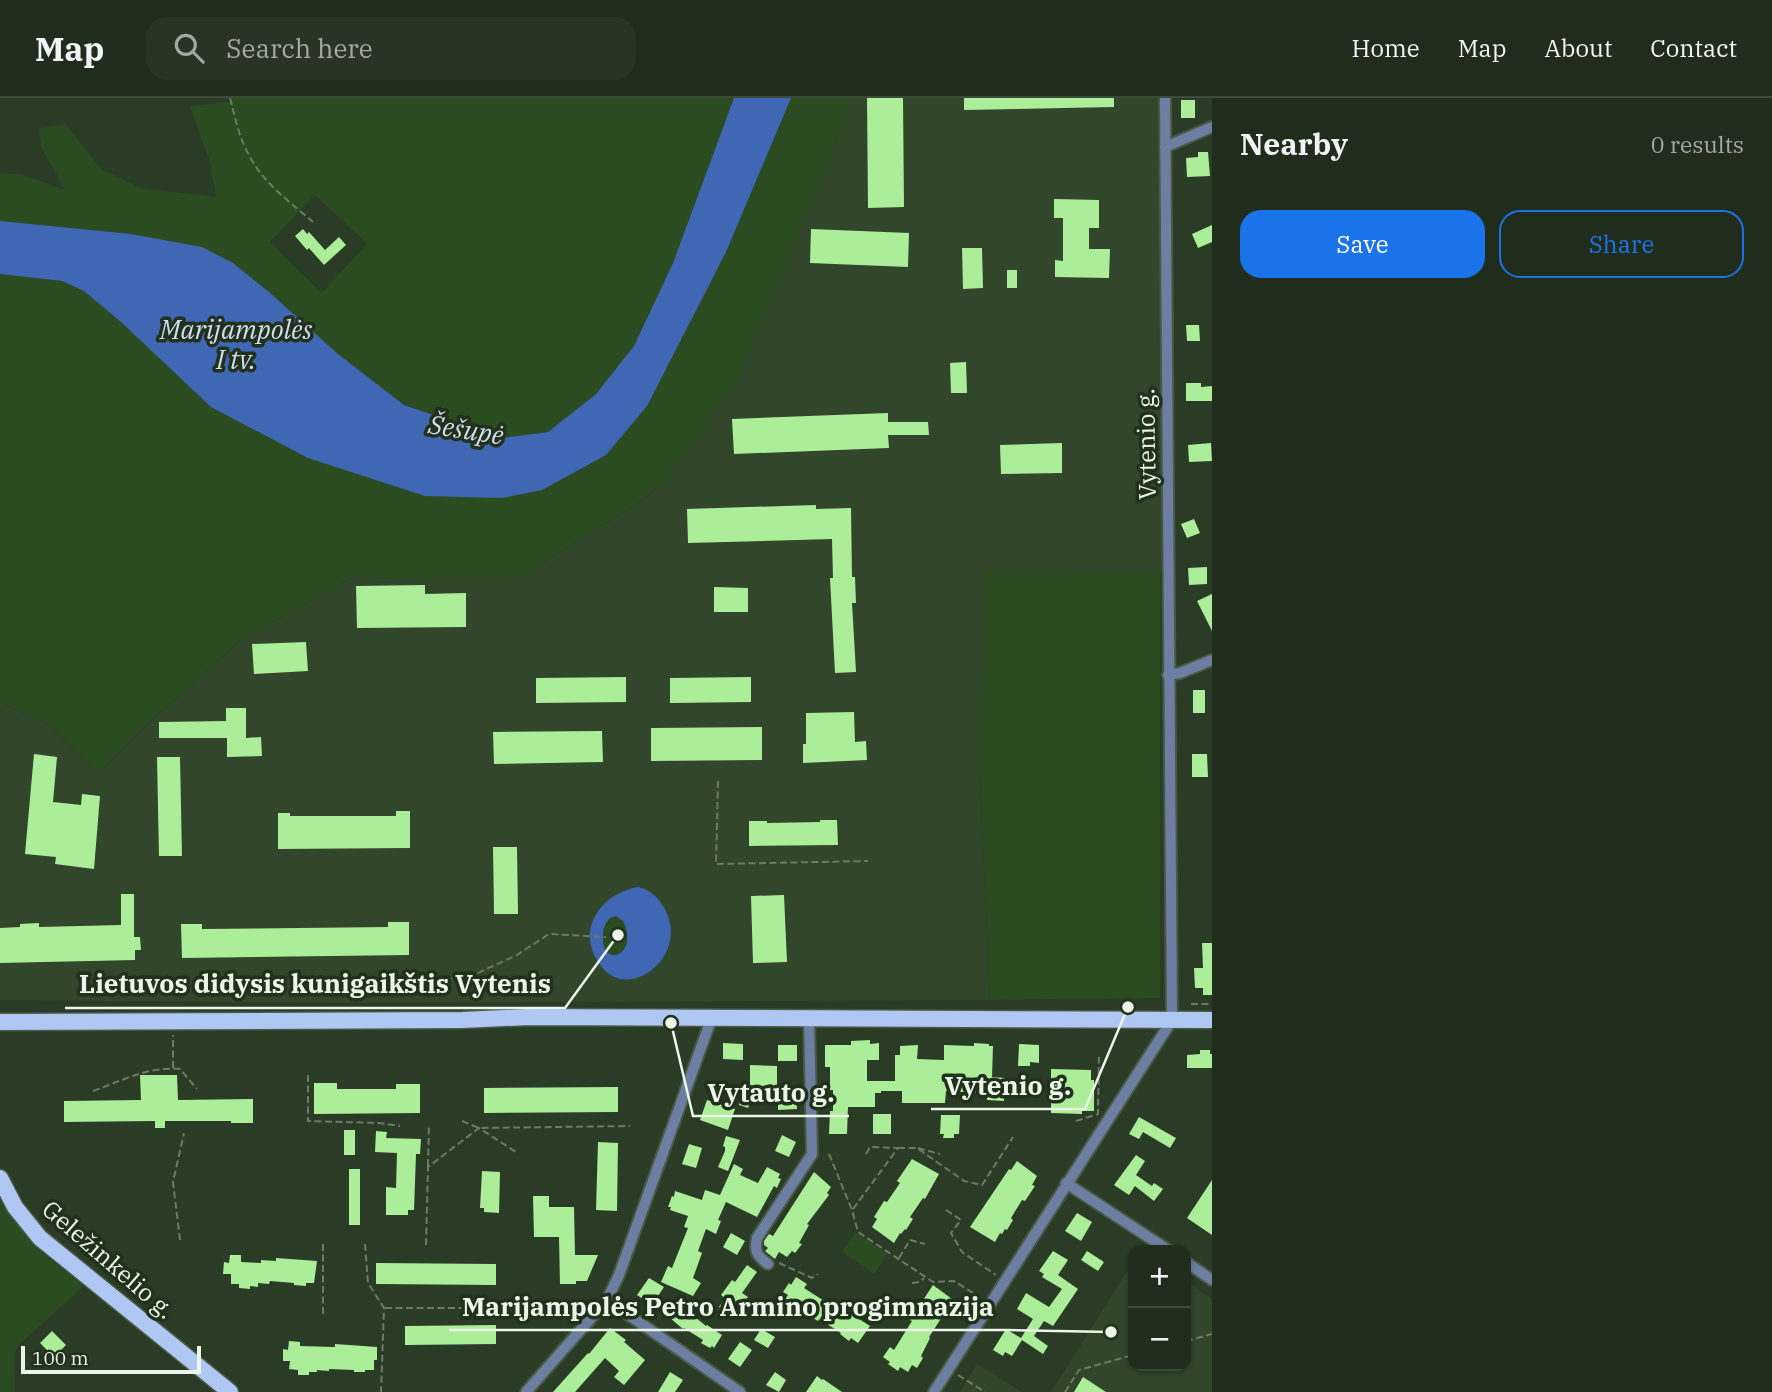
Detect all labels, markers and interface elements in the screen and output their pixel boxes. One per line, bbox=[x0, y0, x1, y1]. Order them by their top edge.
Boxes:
search box bbox=[146, 17, 636, 80]
text: Map bbox=[35, 27, 104, 70]
icon: search bbox=[170, 29, 208, 67]
text: Search here bbox=[226, 31, 373, 65]
text: Home bbox=[1352, 32, 1420, 64]
text: Map bbox=[1458, 32, 1506, 64]
text: About bbox=[1544, 32, 1612, 64]
text: Contact bbox=[1650, 32, 1737, 64]
text: Nearby bbox=[1240, 124, 1348, 163]
text: 0 results bbox=[1651, 129, 1744, 159]
button: Save bbox=[1240, 210, 1485, 278]
button: Share bbox=[1499, 210, 1744, 278]
water label: Marijampolės I tv. bbox=[159, 312, 313, 376]
street label: Vytenio g. bbox=[1129, 388, 1163, 500]
water label: Šešupė bbox=[425, 406, 507, 452]
callout: Lietuvos didysis kunigaikštis Vytenis bbox=[65, 961, 565, 1008]
text: Lietuvos didysis kunigaikštis Vytenis bbox=[79, 966, 551, 1000]
callout: Vytenio g. bbox=[931, 1062, 1085, 1109]
text: Vytenio g. bbox=[945, 1068, 1071, 1102]
callout: Vytauto g. bbox=[693, 1069, 849, 1116]
text: Vytauto g. bbox=[707, 1075, 835, 1109]
street label: Geležinkelio g. bbox=[36, 1193, 182, 1326]
map controls bbox=[1128, 1245, 1191, 1371]
button: + bbox=[1128, 1245, 1191, 1308]
callout: Marijampolės Petro Armino progimnazija bbox=[449, 1283, 1008, 1330]
text: Marijampolės Petro Armino progimnazija bbox=[462, 1289, 994, 1323]
button: − bbox=[1128, 1308, 1191, 1371]
scale bar bbox=[21, 1343, 201, 1375]
text: 100 m bbox=[32, 1346, 89, 1370]

